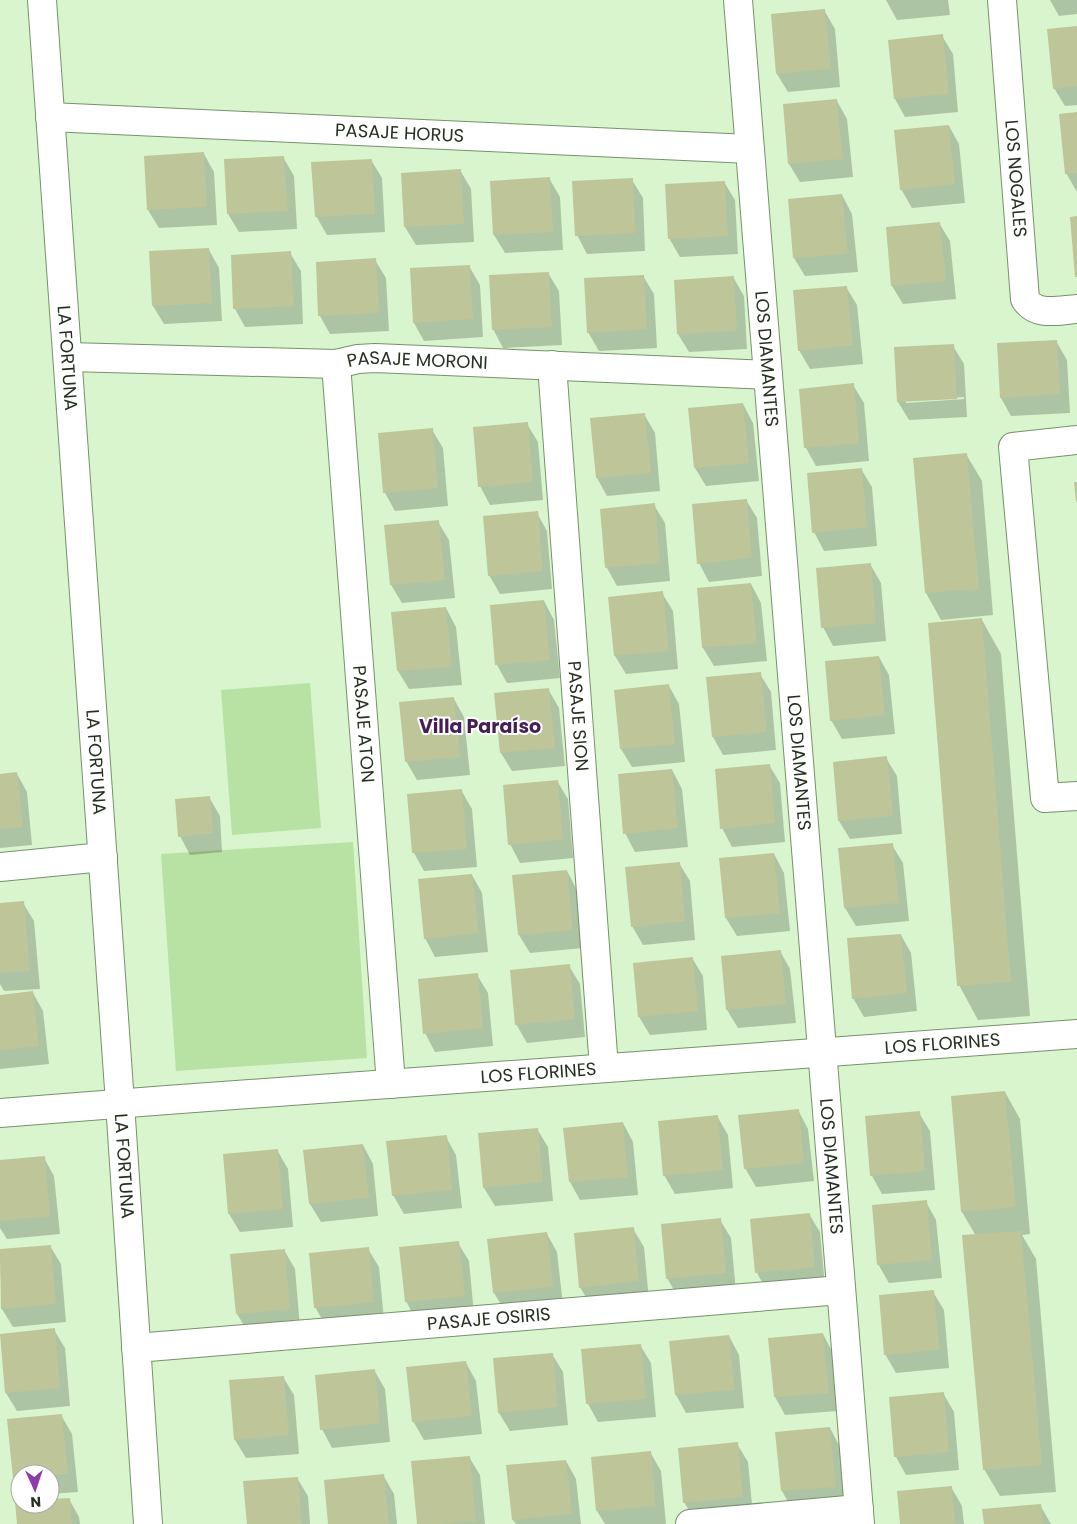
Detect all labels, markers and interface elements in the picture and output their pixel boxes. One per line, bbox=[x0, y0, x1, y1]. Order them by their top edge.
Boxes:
street label: PASAJE HORUS bbox=[335, 117, 465, 148]
street label: LOS NOGALES bbox=[999, 119, 1033, 238]
street label: LOS DIAMANTES bbox=[749, 290, 785, 428]
street label: LA FORTUNA bbox=[52, 305, 84, 412]
street label: PASAJE MORONI bbox=[344, 345, 488, 375]
street label: PASAJE SION bbox=[562, 660, 595, 772]
street label: PASAJE ATON bbox=[347, 664, 381, 783]
street label: LOS DIAMANTES bbox=[782, 693, 817, 832]
street label: LA FORTUNA bbox=[80, 708, 113, 816]
district label: Villa Paraíso bbox=[419, 713, 541, 740]
street label: LOS FLORINES bbox=[884, 1027, 1001, 1060]
street label: LOS FLORINES bbox=[480, 1056, 597, 1089]
street label: LOS DIAMANTES bbox=[814, 1097, 850, 1235]
street label: LA FORTUNA bbox=[109, 1113, 141, 1220]
street label: PASAJE OSIRIS bbox=[426, 1301, 552, 1336]
north arrow bbox=[10, 1464, 60, 1514]
text: N bbox=[30, 1492, 41, 1512]

